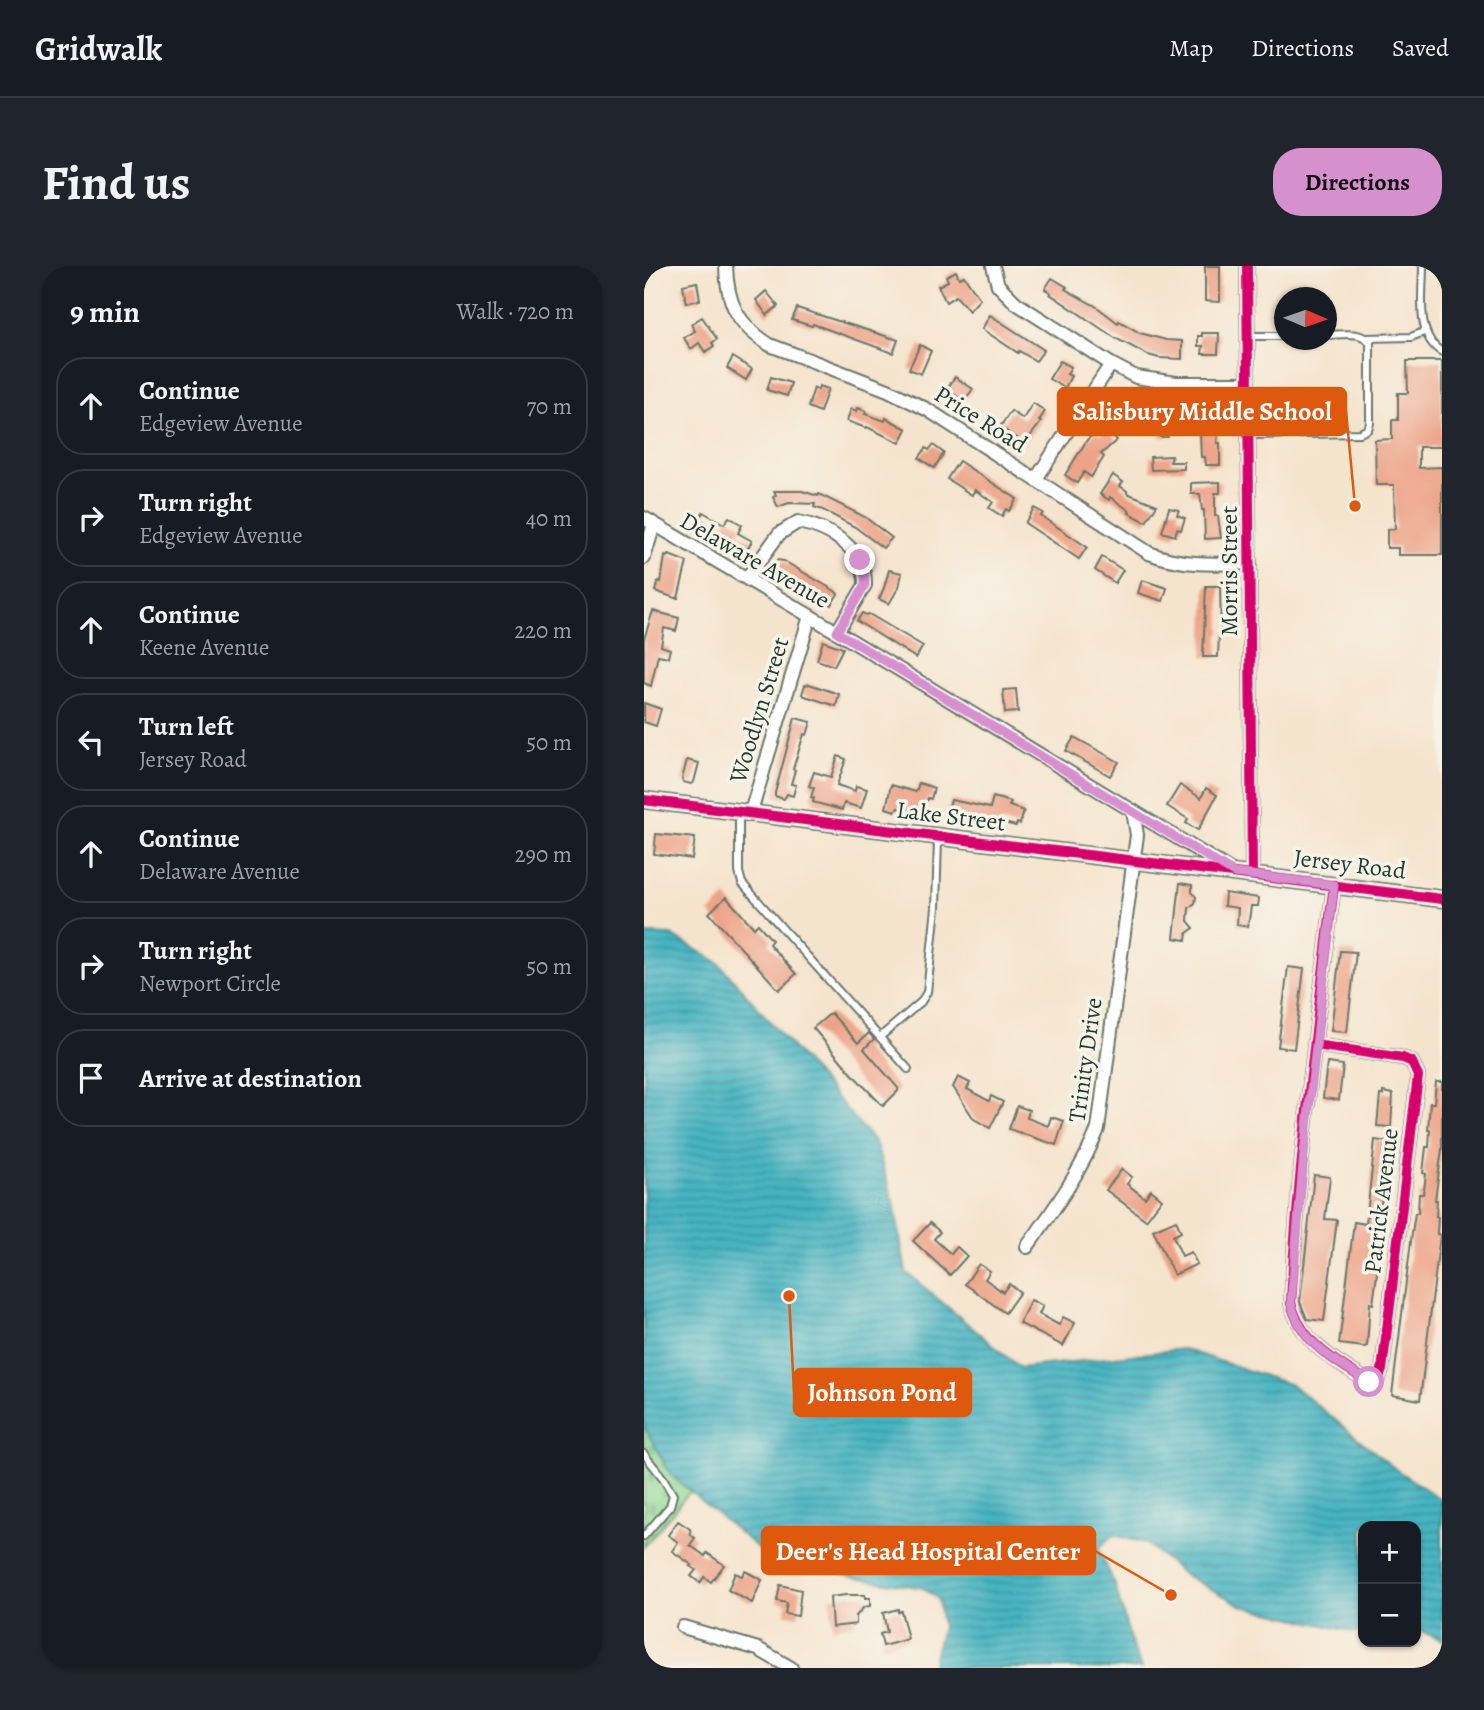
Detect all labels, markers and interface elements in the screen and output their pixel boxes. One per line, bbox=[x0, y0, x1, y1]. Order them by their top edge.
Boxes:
text: Gridwalk bbox=[35, 26, 162, 71]
text: Map bbox=[1169, 32, 1213, 64]
text: Directions bbox=[1251, 32, 1354, 64]
text: Saved bbox=[1392, 32, 1449, 64]
button: Directions bbox=[1273, 148, 1442, 216]
text: Find us bbox=[42, 149, 190, 216]
north arrow bbox=[1274, 287, 1337, 350]
text: 9 min bbox=[70, 292, 140, 332]
text: Walk · 720 m bbox=[456, 296, 574, 327]
text: Continue bbox=[139, 373, 240, 408]
street label: Price Road bbox=[928, 378, 1034, 460]
icon: ahead bbox=[72, 387, 110, 425]
callout: Salisbury Middle School bbox=[1058, 388, 1346, 435]
text: 70 m bbox=[526, 391, 572, 422]
text: Salisbury Middle School bbox=[1072, 394, 1332, 429]
text: Edgeview Avenue bbox=[139, 408, 302, 439]
text: Turn right bbox=[139, 485, 252, 520]
icon: right bbox=[72, 499, 110, 537]
text: 40 m bbox=[526, 503, 572, 534]
street label: Delaware Avenue bbox=[674, 504, 836, 616]
street label: Morris Street bbox=[1213, 506, 1245, 636]
text: Edgeview Avenue bbox=[139, 520, 302, 551]
route end bbox=[844, 544, 875, 575]
text: Continue bbox=[139, 597, 240, 632]
icon: ahead bbox=[72, 611, 110, 649]
text: 220 m bbox=[514, 615, 572, 646]
text: Keene Avenue bbox=[139, 632, 269, 663]
street label: Woodlyn Street bbox=[721, 633, 796, 788]
text: Turn left bbox=[139, 709, 234, 744]
icon: left bbox=[72, 723, 110, 761]
text: 50 m bbox=[526, 727, 572, 758]
text: Jersey Road bbox=[139, 744, 247, 775]
street label: Lake Street bbox=[895, 793, 1007, 839]
text: Continue bbox=[139, 821, 240, 856]
icon: ahead bbox=[72, 835, 110, 873]
text: 290 m bbox=[515, 839, 572, 870]
street label: Jersey Road bbox=[1292, 841, 1408, 887]
text: Delaware Avenue bbox=[139, 856, 300, 887]
text: Turn right bbox=[139, 933, 252, 968]
icon: right bbox=[72, 947, 110, 985]
text: 50 m bbox=[526, 951, 572, 982]
text: Newport Circle bbox=[139, 968, 281, 999]
street label: Trinity Drive bbox=[1060, 996, 1110, 1124]
icon: arrive bbox=[72, 1059, 110, 1097]
text: Arrive at destination bbox=[139, 1061, 362, 1096]
street label: Patrick Avenue bbox=[1356, 1127, 1406, 1275]
route start bbox=[1353, 1366, 1384, 1397]
callout: Johnson Pond bbox=[794, 1369, 971, 1416]
text: Johnson Pond bbox=[807, 1375, 958, 1410]
map controls bbox=[1358, 1521, 1421, 1647]
button: + bbox=[1358, 1521, 1421, 1584]
callout: Deer's Head Hospital Center bbox=[762, 1527, 1095, 1574]
text: Deer's Head Hospital Center bbox=[775, 1534, 1081, 1569]
button: − bbox=[1358, 1584, 1421, 1647]

